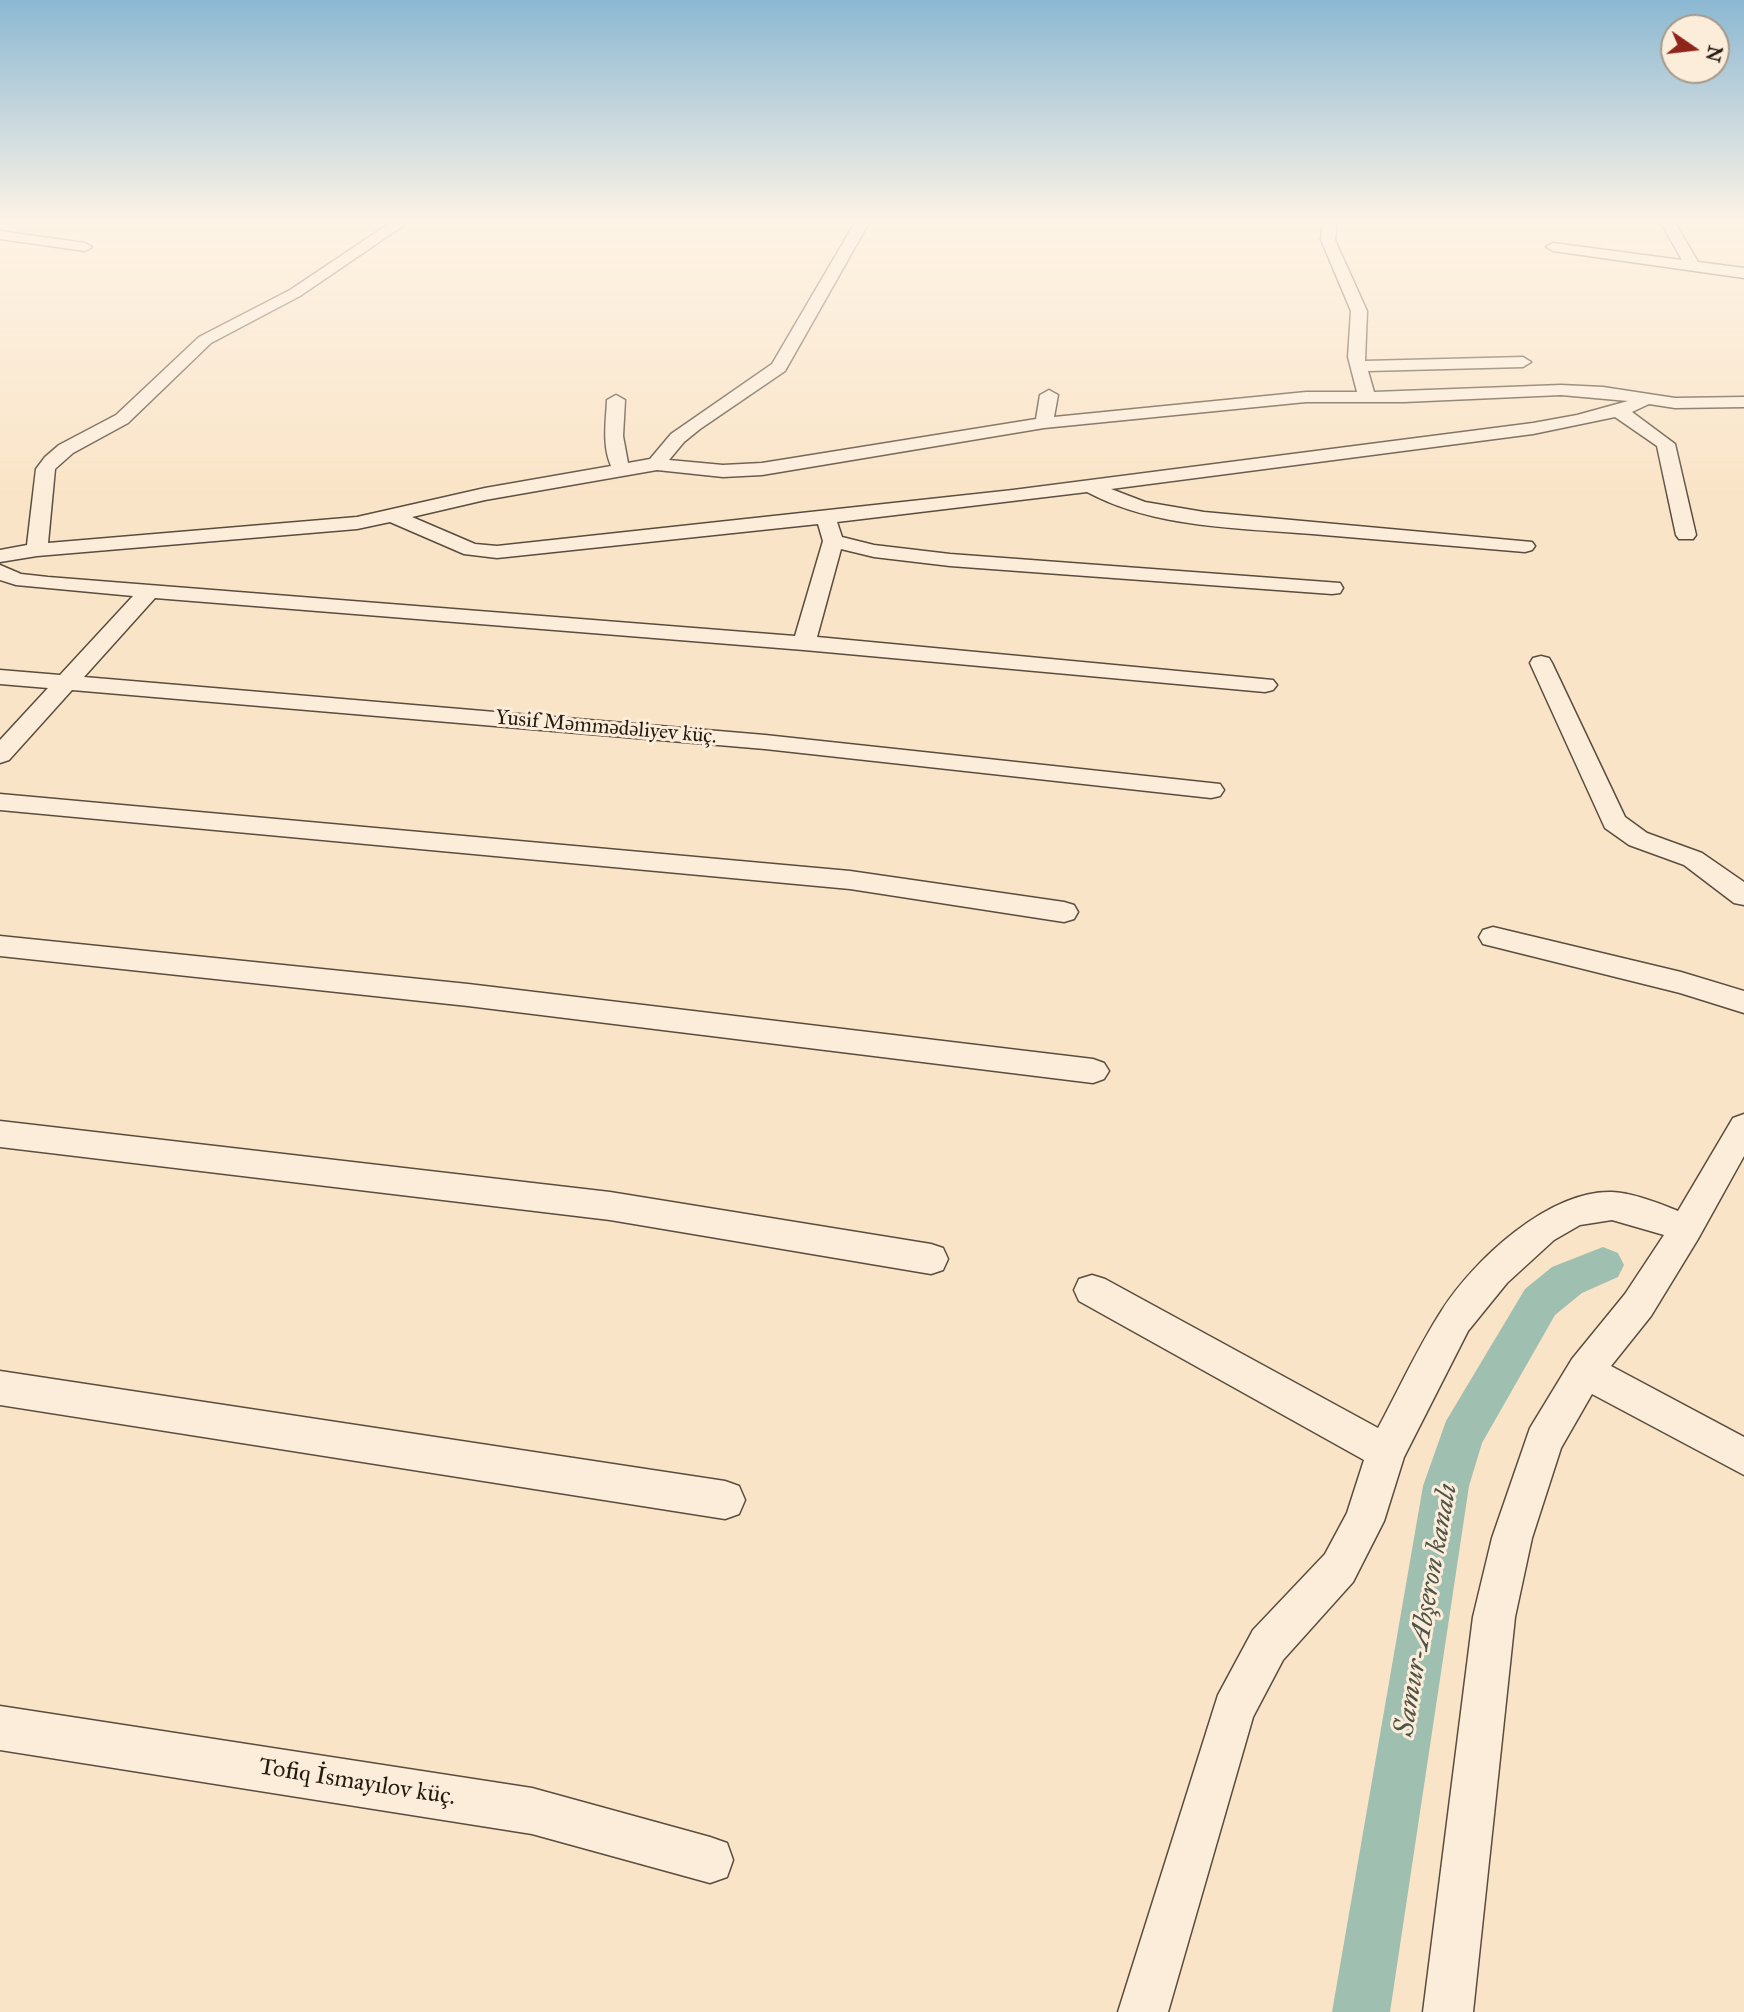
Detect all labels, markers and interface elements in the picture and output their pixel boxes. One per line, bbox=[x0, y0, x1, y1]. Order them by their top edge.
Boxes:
north arrow bbox=[1660, 14, 1730, 84]
text: N bbox=[1701, 43, 1727, 64]
street label: Yusif Məmmədəliyev küç. bbox=[494, 706, 718, 750]
water label: Samur-Abşeron kanalı bbox=[1388, 1481, 1466, 1739]
street label: Tofiq İsmayılov küç. bbox=[257, 1753, 457, 1813]

